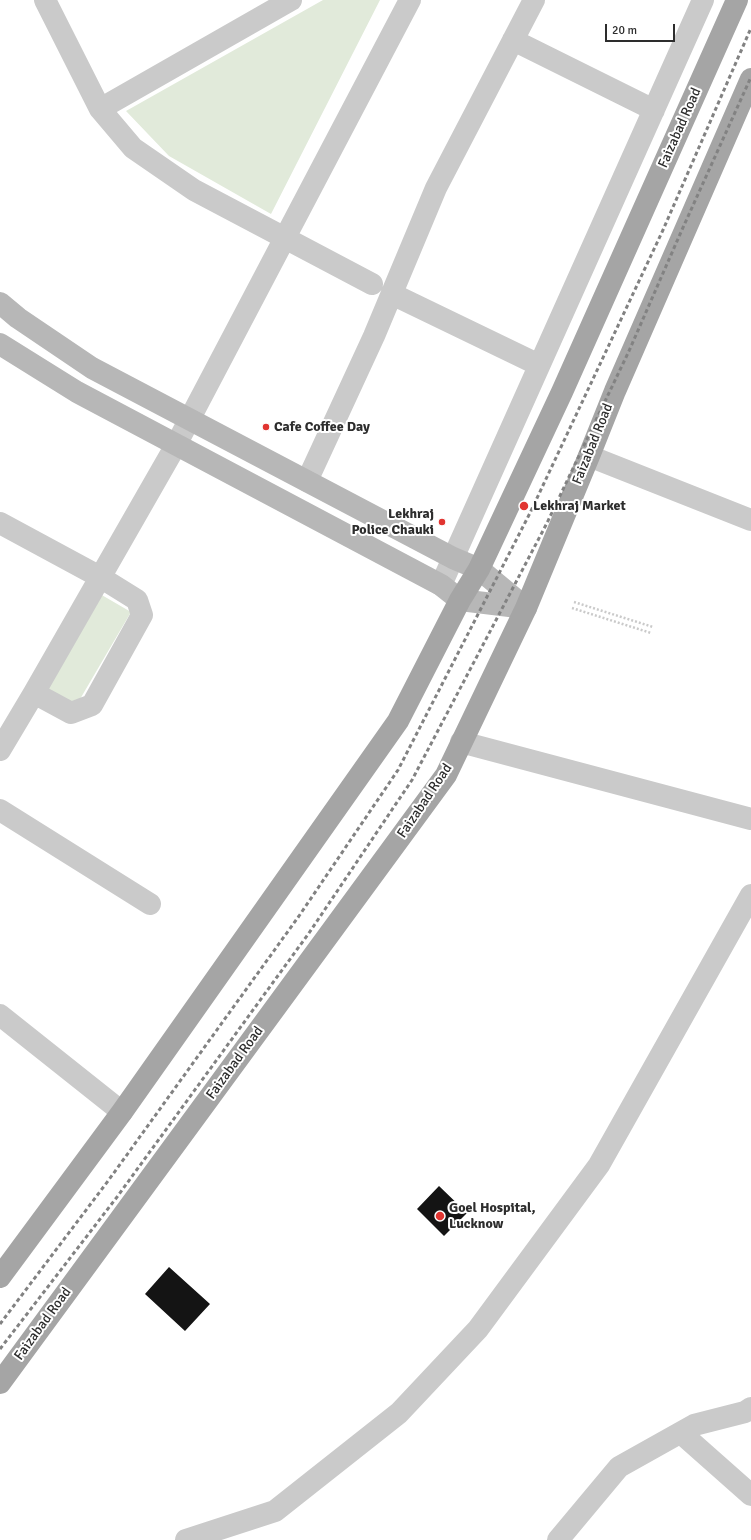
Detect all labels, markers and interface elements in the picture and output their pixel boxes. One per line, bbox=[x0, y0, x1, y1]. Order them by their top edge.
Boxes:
scale bar bbox=[607, 16, 677, 42]
text: 20 m bbox=[612, 23, 637, 38]
street label: Faizabad Road bbox=[655, 85, 705, 171]
street label: Faizabad Road bbox=[569, 401, 617, 487]
place label: Cafe Coffee Day bbox=[274, 419, 370, 435]
marker: Cafe Coffee Day bbox=[261, 422, 271, 432]
place label: Lekhraj Market bbox=[533, 498, 626, 514]
marker: Lekhraj Market bbox=[518, 500, 530, 512]
place label: Lekhraj Police Chauki bbox=[351, 506, 434, 538]
marker: Lekhraj Police Chauki bbox=[437, 517, 447, 527]
street label: Faizabad Road bbox=[394, 761, 456, 841]
street label: Faizabad Road bbox=[203, 1023, 267, 1103]
place label: Goel Hospital, Lucknow bbox=[449, 1200, 536, 1232]
marker: Goel Hospital, Lucknow bbox=[434, 1210, 446, 1222]
street label: Faizabad Road bbox=[11, 1284, 75, 1364]

